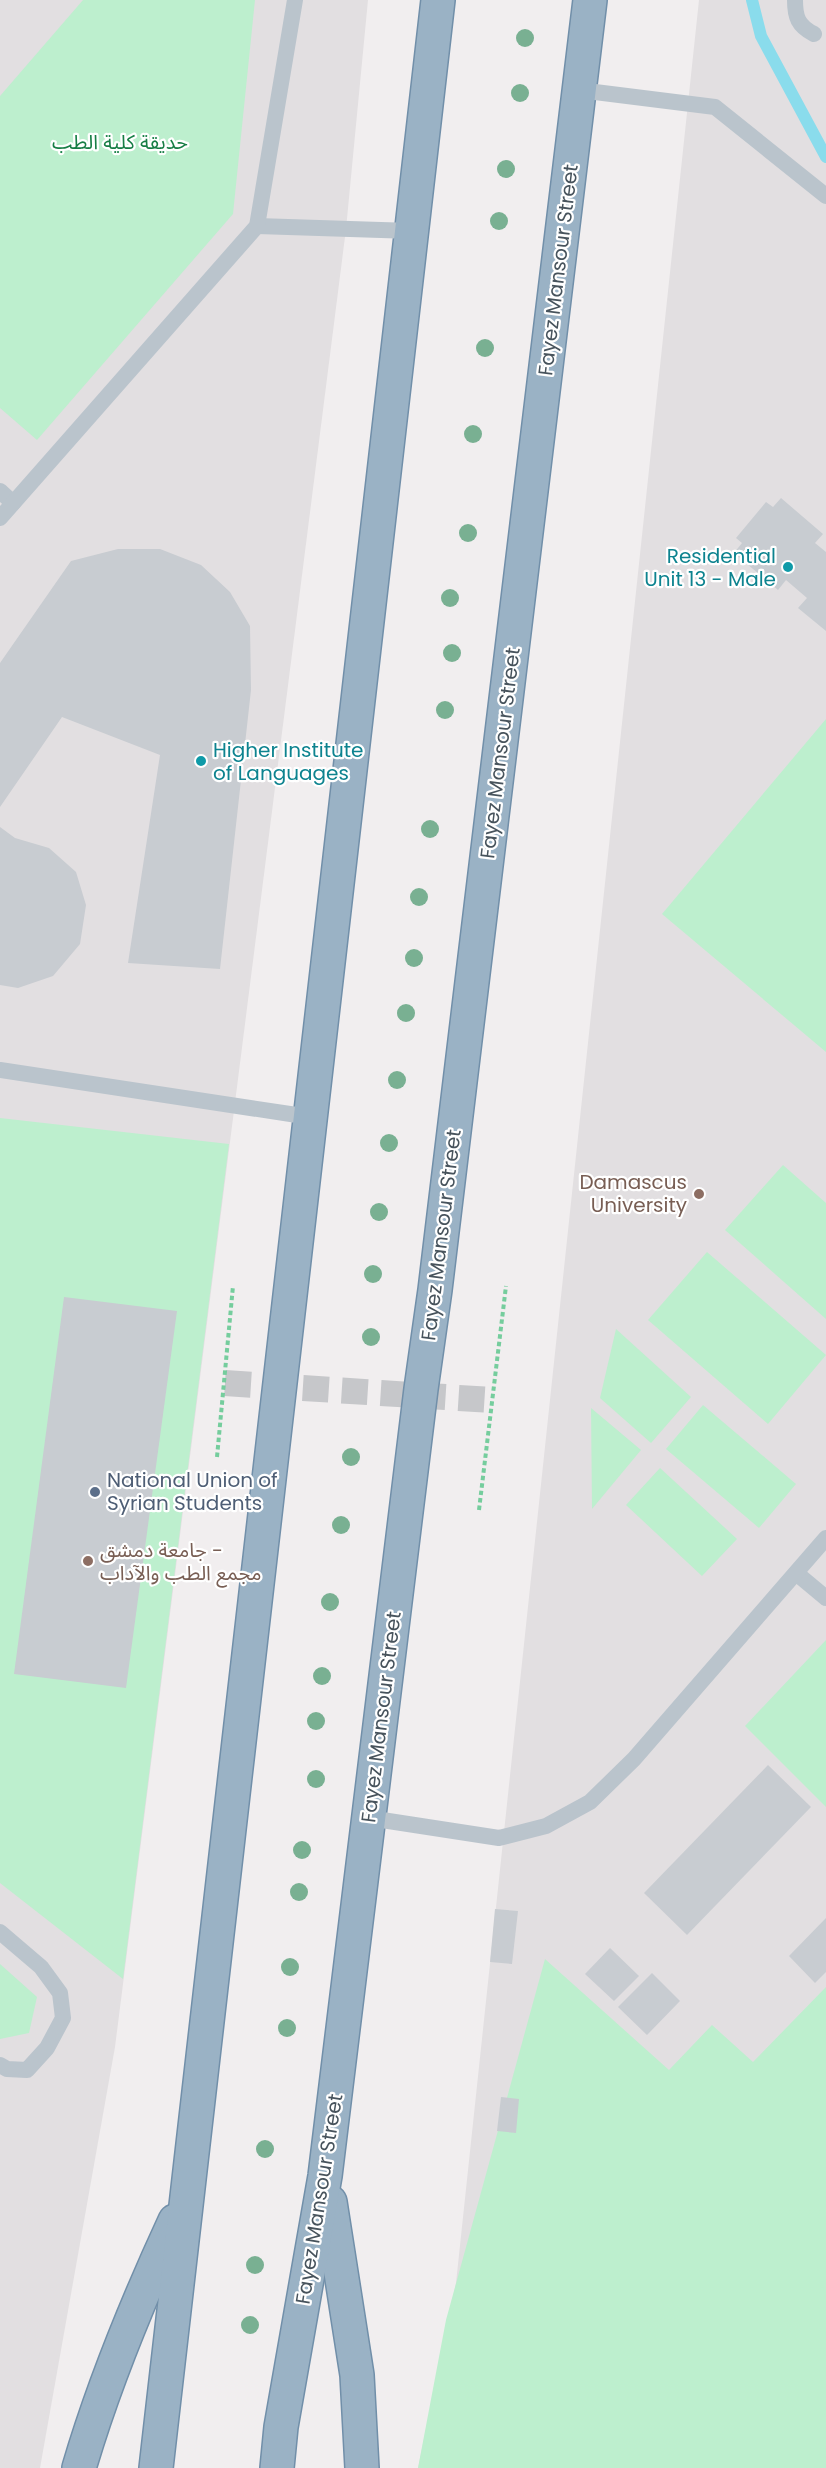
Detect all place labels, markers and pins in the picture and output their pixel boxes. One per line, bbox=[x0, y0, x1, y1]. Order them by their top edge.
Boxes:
place label: Residential Unit 13 - Male bbox=[644, 542, 776, 593]
marker: Residential Unit 13 - Male bbox=[781, 560, 795, 574]
place label: Higher Institute of Languages bbox=[213, 736, 363, 787]
marker: Higher Institute of Languages bbox=[194, 754, 208, 768]
place label: Damascus University bbox=[579, 1168, 687, 1219]
marker: Damascus University bbox=[692, 1187, 706, 1201]
place label: National Union of Syrian Students bbox=[107, 1466, 278, 1517]
marker: National Union of Syrian Students bbox=[88, 1485, 102, 1499]
place label: جامعة دمشق - مجمع الطب والآداب bbox=[100, 1536, 262, 1588]
marker: جامعة دمشق - مجمع الطب والآداب bbox=[81, 1554, 95, 1568]

